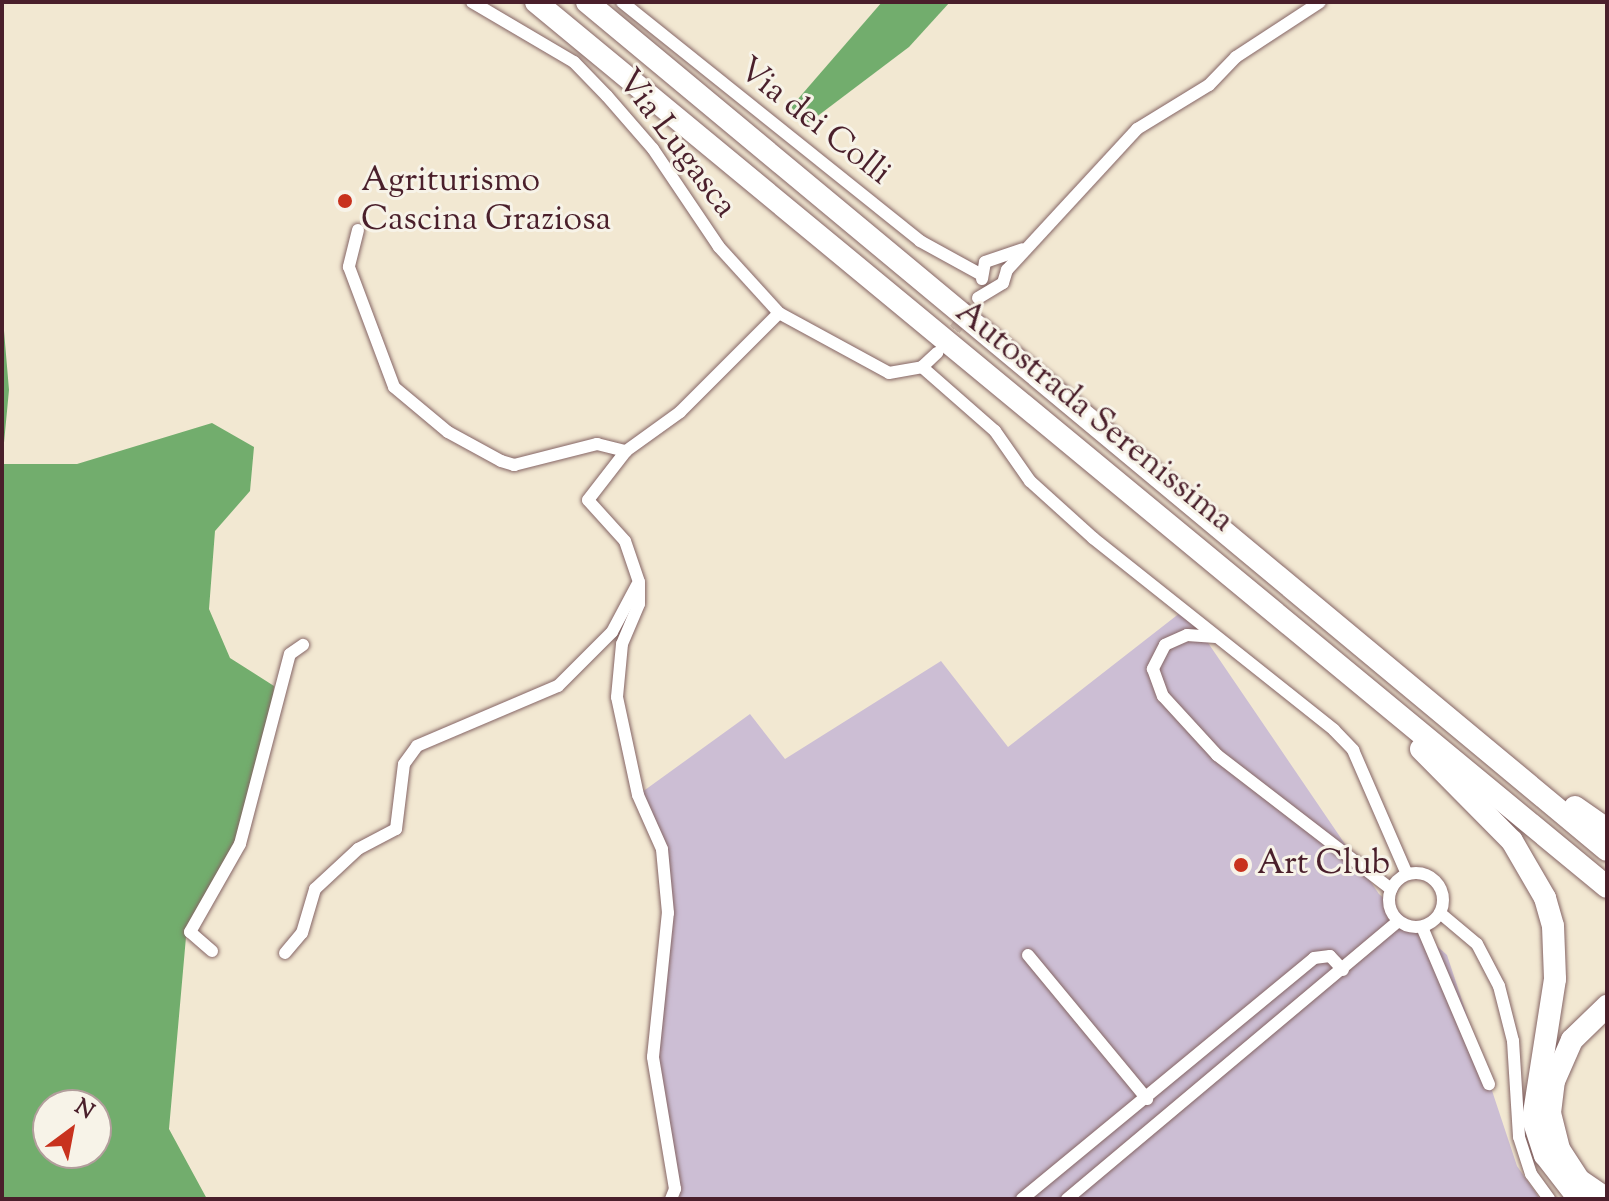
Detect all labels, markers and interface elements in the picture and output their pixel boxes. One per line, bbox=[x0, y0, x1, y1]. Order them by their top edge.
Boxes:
street label: Via dei Colli bbox=[729, 50, 899, 194]
street label: Via Lugasca bbox=[607, 62, 745, 226]
place label: Agriturismo Cascina Graziosa bbox=[361, 161, 611, 240]
marker: Agriturismo Cascina Graziosa bbox=[336, 192, 354, 210]
street label: Autostrada Serenissima bbox=[947, 292, 1241, 542]
place label: Art Club bbox=[1257, 845, 1390, 885]
marker: Art Club bbox=[1232, 856, 1250, 874]
north arrow bbox=[32, 1089, 112, 1169]
text: N bbox=[68, 1092, 100, 1129]

